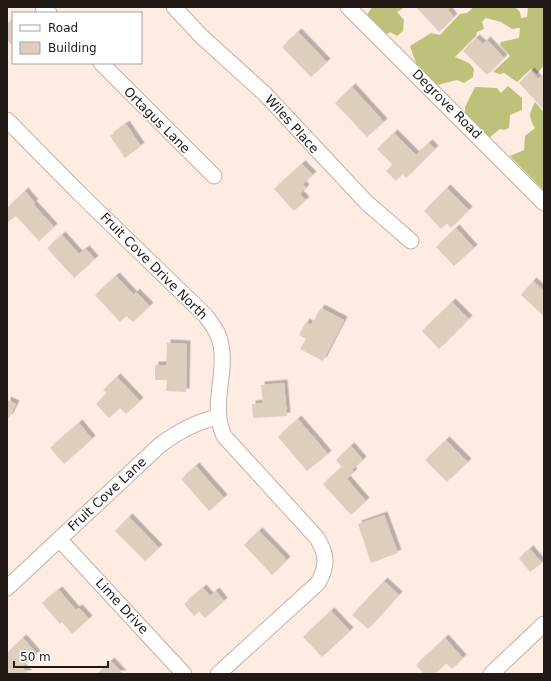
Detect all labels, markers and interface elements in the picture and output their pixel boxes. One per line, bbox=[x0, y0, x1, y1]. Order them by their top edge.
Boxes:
legend bbox=[12, 12, 142, 64]
text: Road bbox=[48, 21, 78, 35]
text: Building bbox=[48, 41, 97, 55]
street label: Degrove Road bbox=[409, 66, 485, 142]
street label: Ortagus Lane bbox=[121, 84, 193, 156]
street label: Wiles Place bbox=[262, 92, 322, 156]
street label: Fruit Cove Drive North bbox=[97, 209, 211, 323]
street label: Fruit Cove Lane bbox=[65, 454, 149, 534]
street label: Lime Drive bbox=[93, 575, 151, 637]
scale bar bbox=[14, 643, 108, 669]
text: 50 m bbox=[20, 650, 51, 664]

